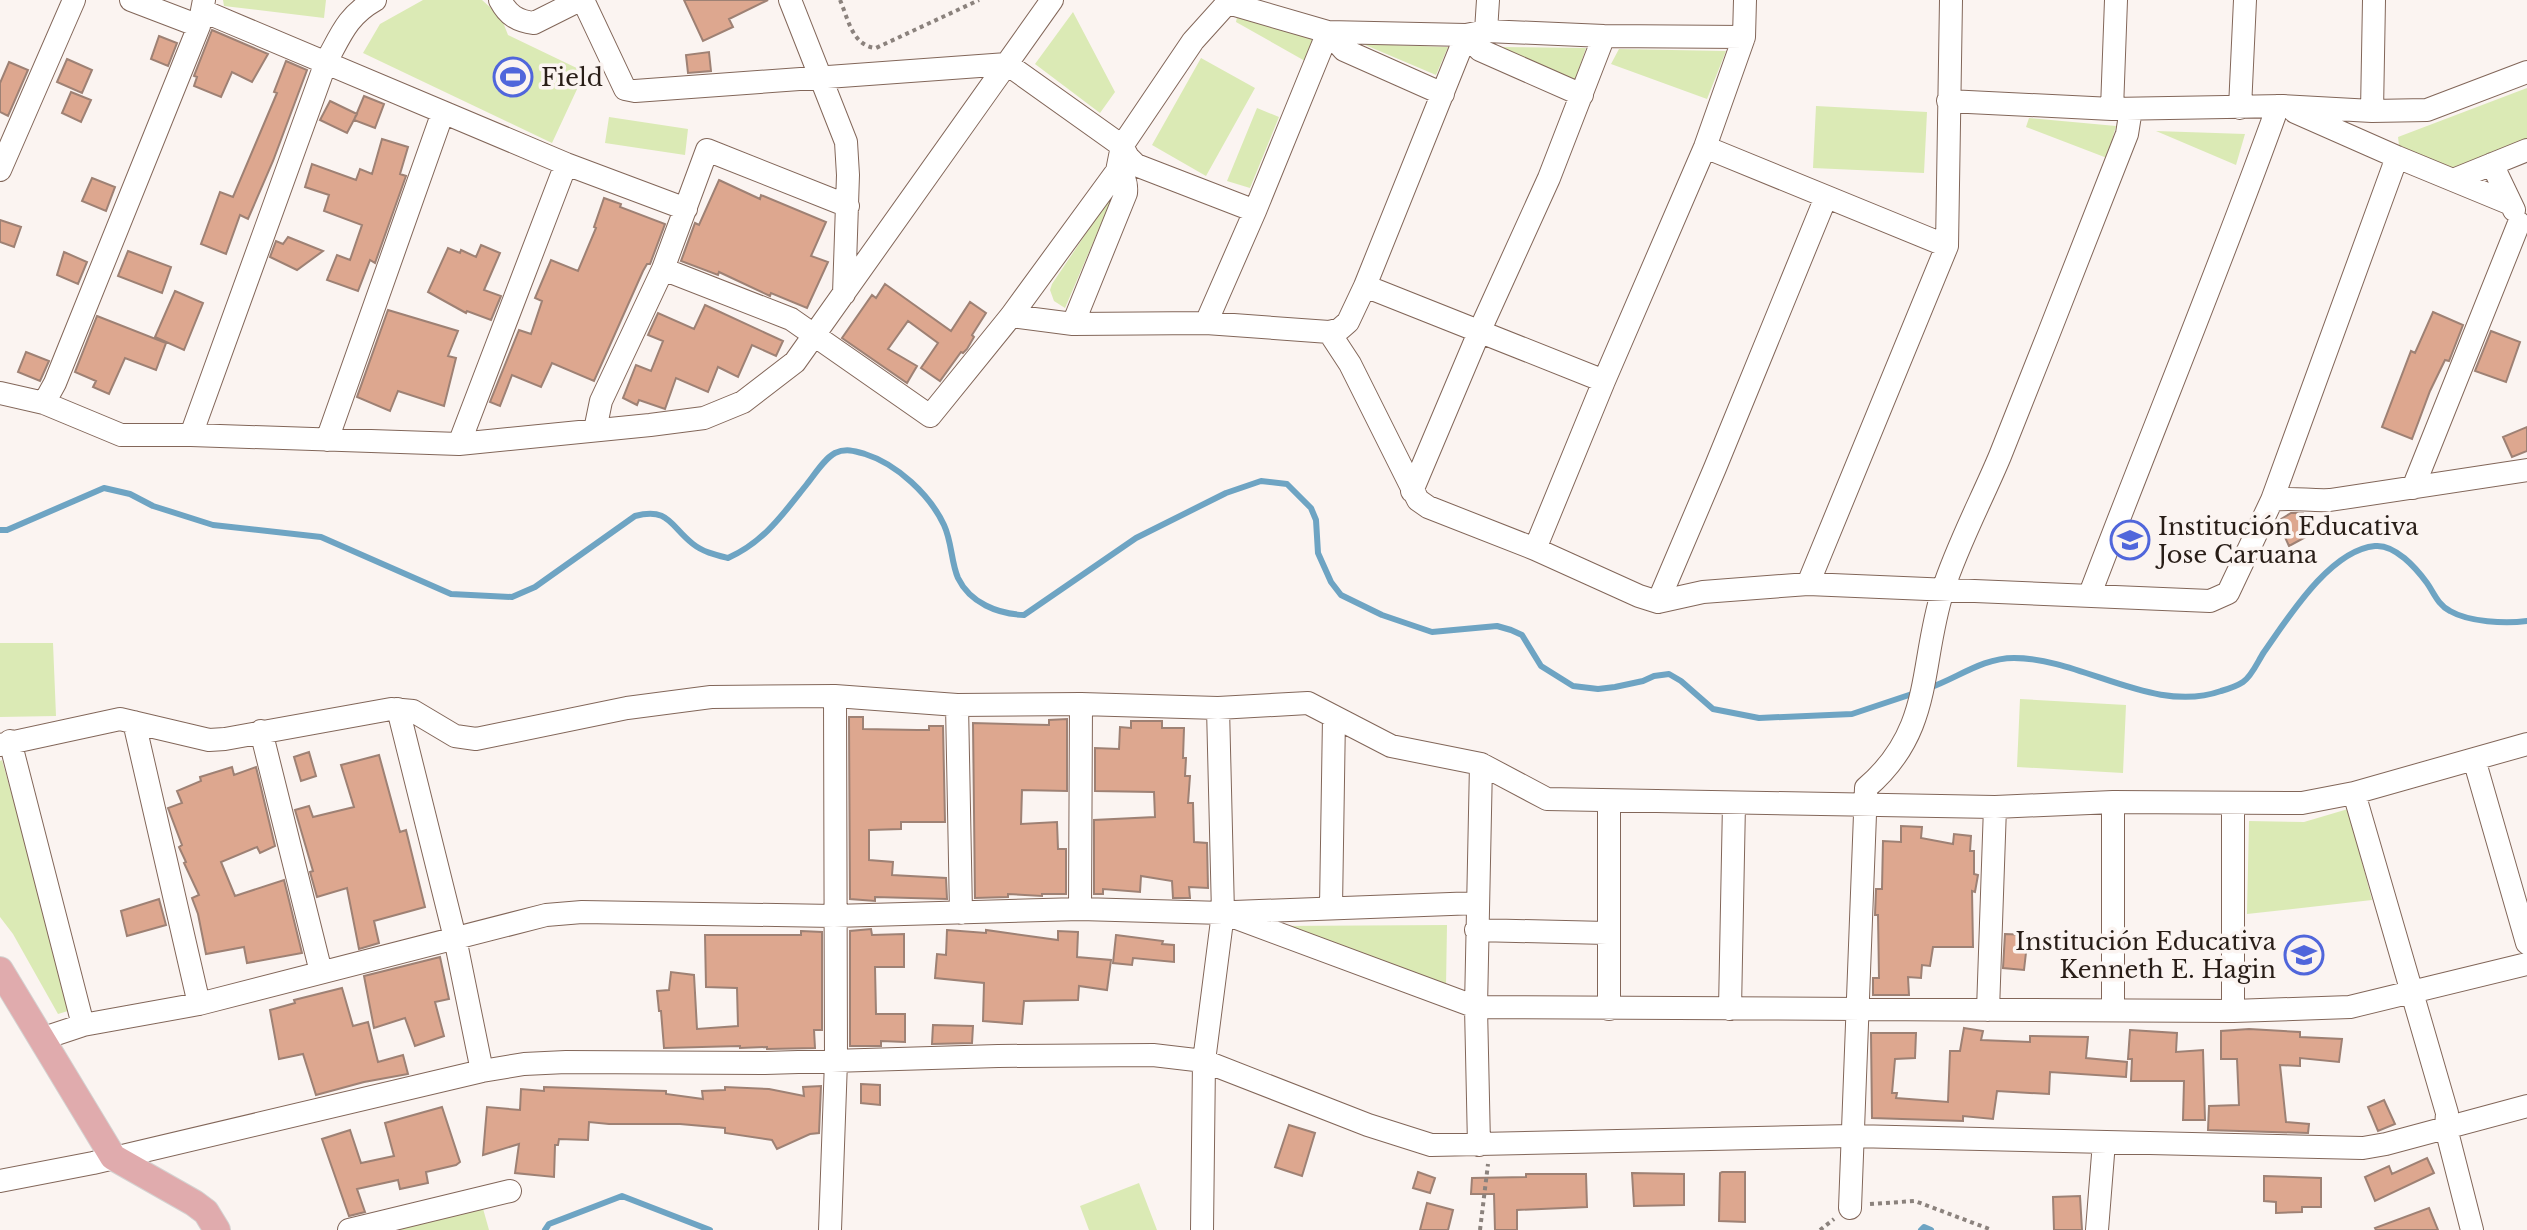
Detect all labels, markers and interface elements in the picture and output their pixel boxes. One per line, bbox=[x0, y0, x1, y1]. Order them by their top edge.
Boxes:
sports icon: Field bbox=[492, 56, 534, 98]
place label: Field bbox=[541, 63, 603, 92]
place label: Institución Educativa Jose Caruana bbox=[2155, 512, 2419, 569]
school or university icon: Institución Educativa Jose Caruana bbox=[2109, 519, 2151, 561]
place label: Institución Educativa Kenneth E. Hagin bbox=[2015, 927, 2277, 984]
school or university icon: Institución Educativa Kenneth E. Hagin bbox=[2283, 934, 2325, 976]

